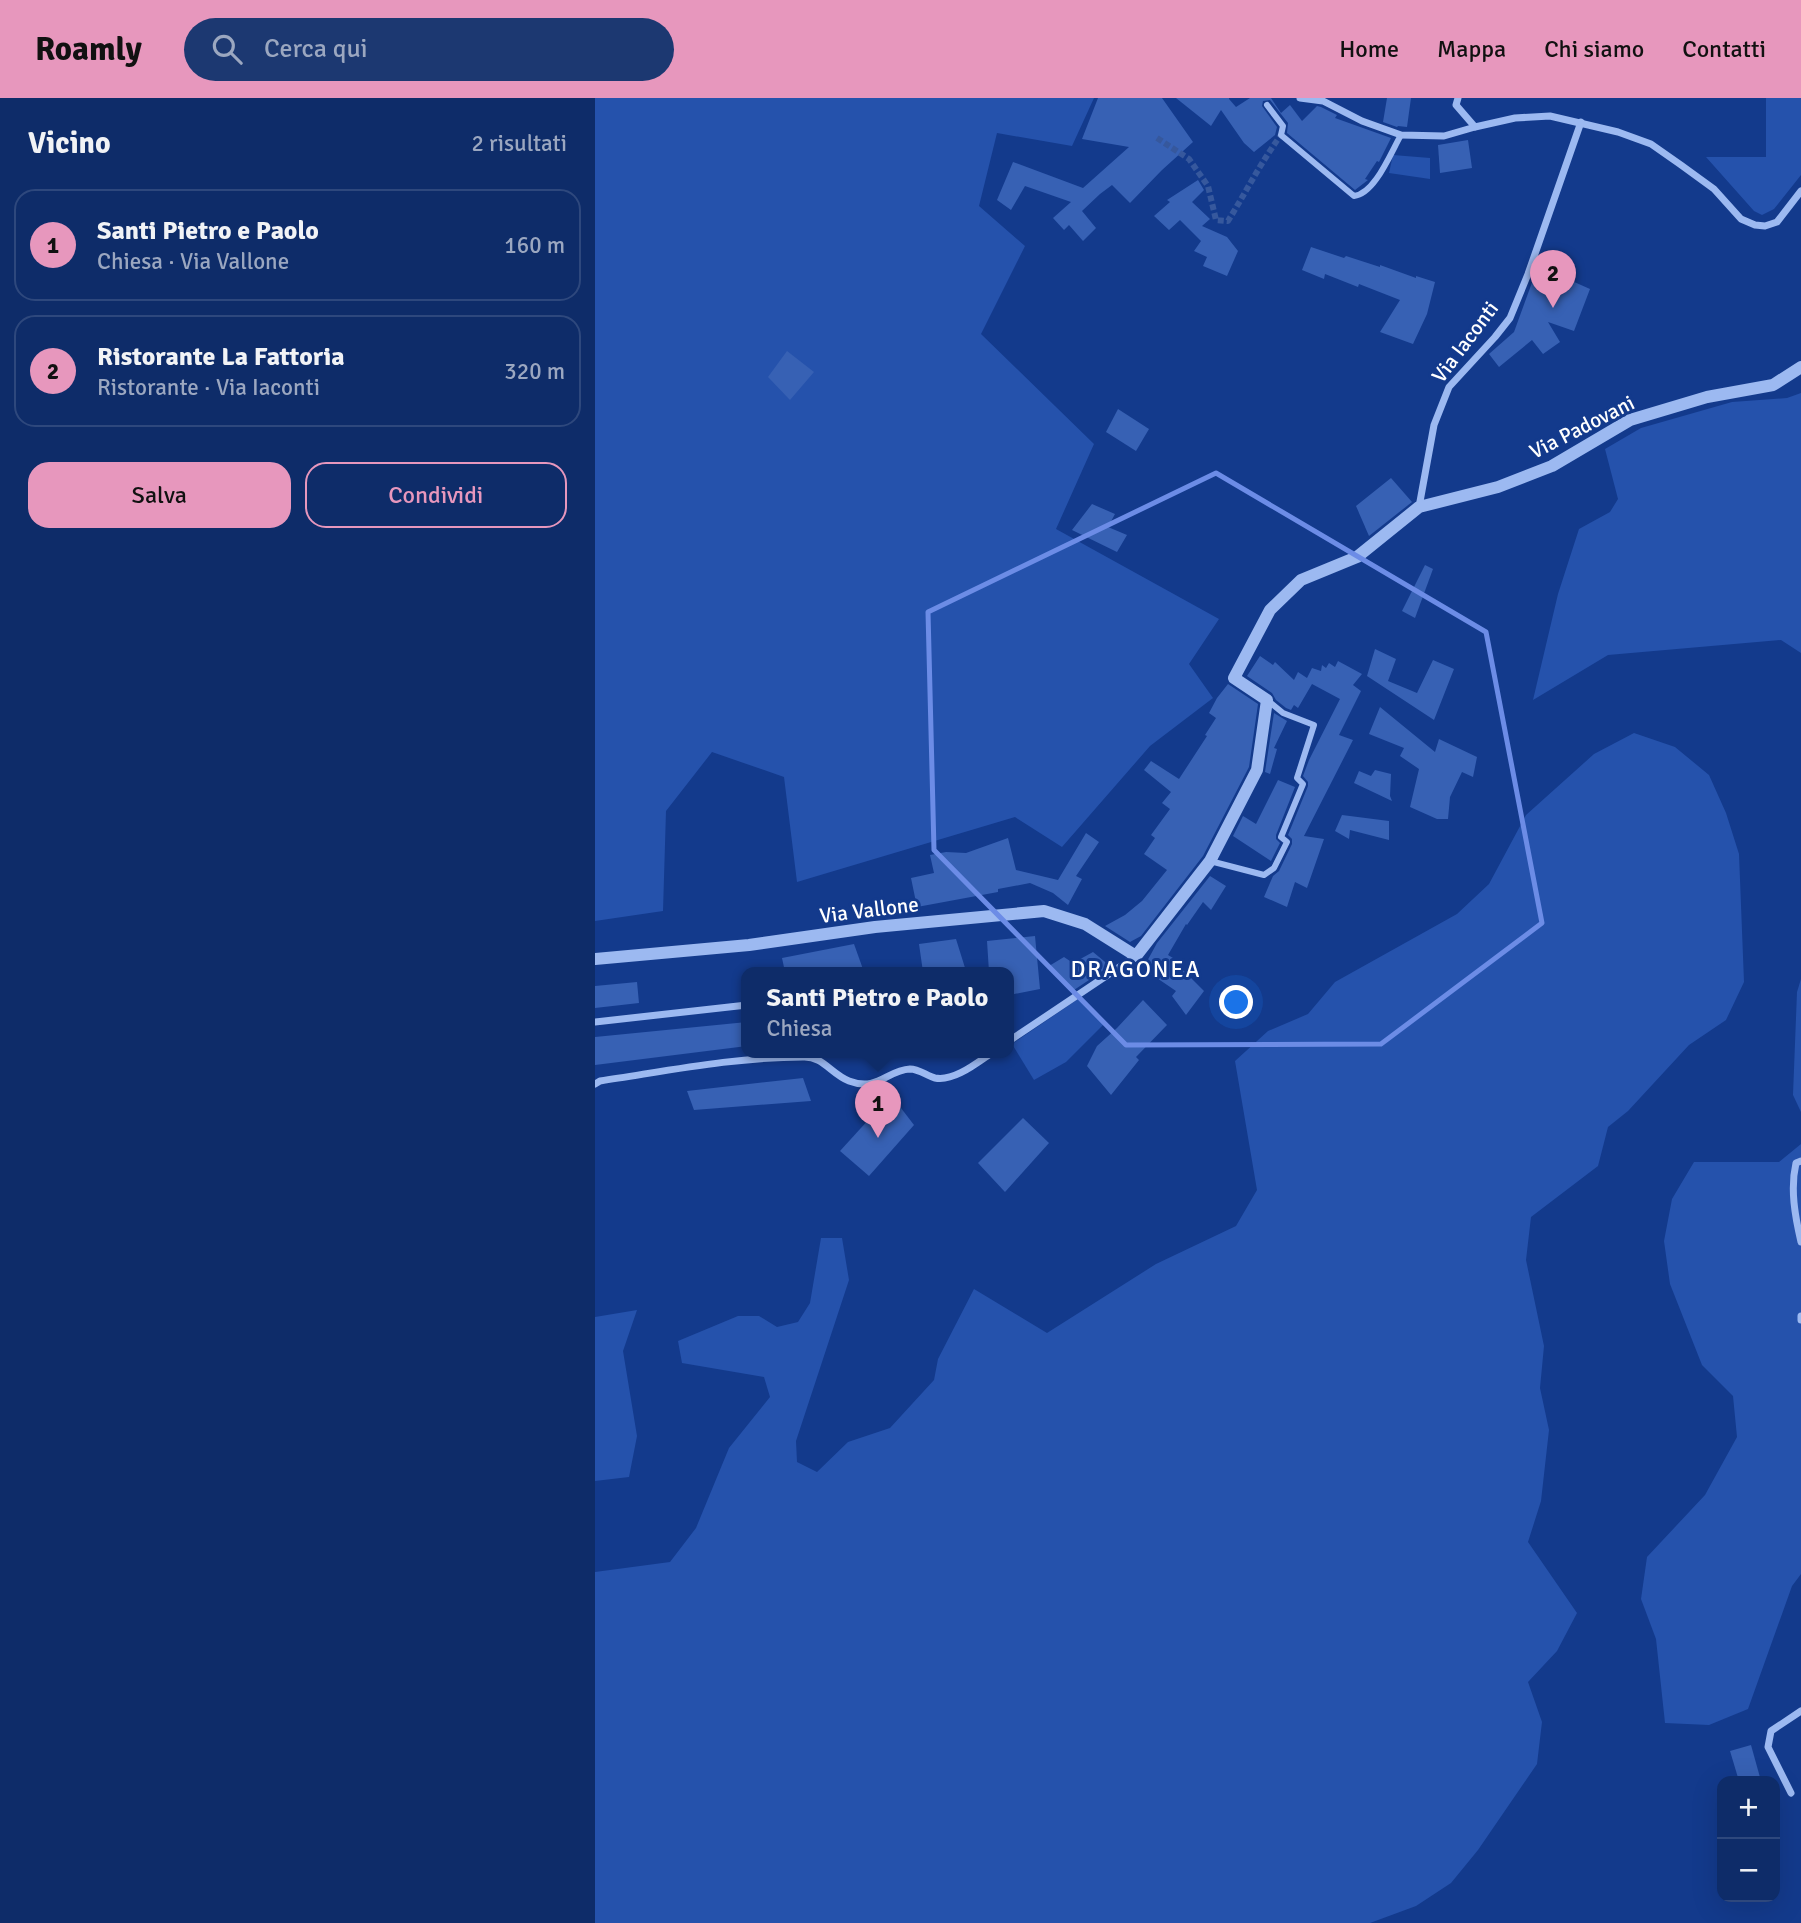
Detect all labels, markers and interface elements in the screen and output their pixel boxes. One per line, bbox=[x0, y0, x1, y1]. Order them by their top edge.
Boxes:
search box bbox=[184, 18, 674, 81]
text: Roamly bbox=[35, 29, 142, 70]
icon: search bbox=[208, 30, 246, 68]
text: Cerca qui bbox=[264, 33, 368, 65]
text: Home bbox=[1339, 34, 1399, 64]
text: Mappa bbox=[1437, 34, 1506, 64]
text: Chi siamo bbox=[1544, 34, 1644, 64]
text: Contatti bbox=[1682, 34, 1766, 64]
text: Vicino bbox=[28, 125, 111, 162]
text: 2 risultati bbox=[471, 129, 567, 158]
text: Santi Pietro e Paolo bbox=[97, 215, 319, 247]
text: 1 bbox=[47, 231, 59, 260]
text: 160 m bbox=[504, 231, 565, 260]
text: Chiesa · Via Vallone bbox=[97, 247, 289, 276]
pin: 2 bbox=[1530, 250, 1576, 308]
street label: Via Iaconti bbox=[1426, 296, 1504, 388]
text: Ristorante La Fattoria bbox=[97, 341, 345, 373]
text: 2 bbox=[47, 357, 59, 386]
text: 320 m bbox=[504, 357, 565, 386]
text: Ristorante · Via Iaconti bbox=[97, 373, 320, 402]
street label: Via Padovani bbox=[1525, 389, 1639, 465]
button: Salva bbox=[28, 462, 291, 528]
button: Condividi bbox=[305, 462, 567, 528]
street label: Via Vallone bbox=[818, 891, 920, 929]
district label: DRAGONEA bbox=[1070, 955, 1202, 984]
popup bbox=[741, 967, 1014, 1058]
text: Santi Pietro e Paolo bbox=[767, 982, 988, 1014]
your location bbox=[1219, 985, 1253, 1019]
text: Chiesa bbox=[767, 1014, 832, 1043]
pin: 1 bbox=[855, 1080, 901, 1138]
map controls bbox=[1717, 1776, 1780, 1902]
button: + bbox=[1717, 1776, 1780, 1839]
button: − bbox=[1717, 1839, 1780, 1902]

